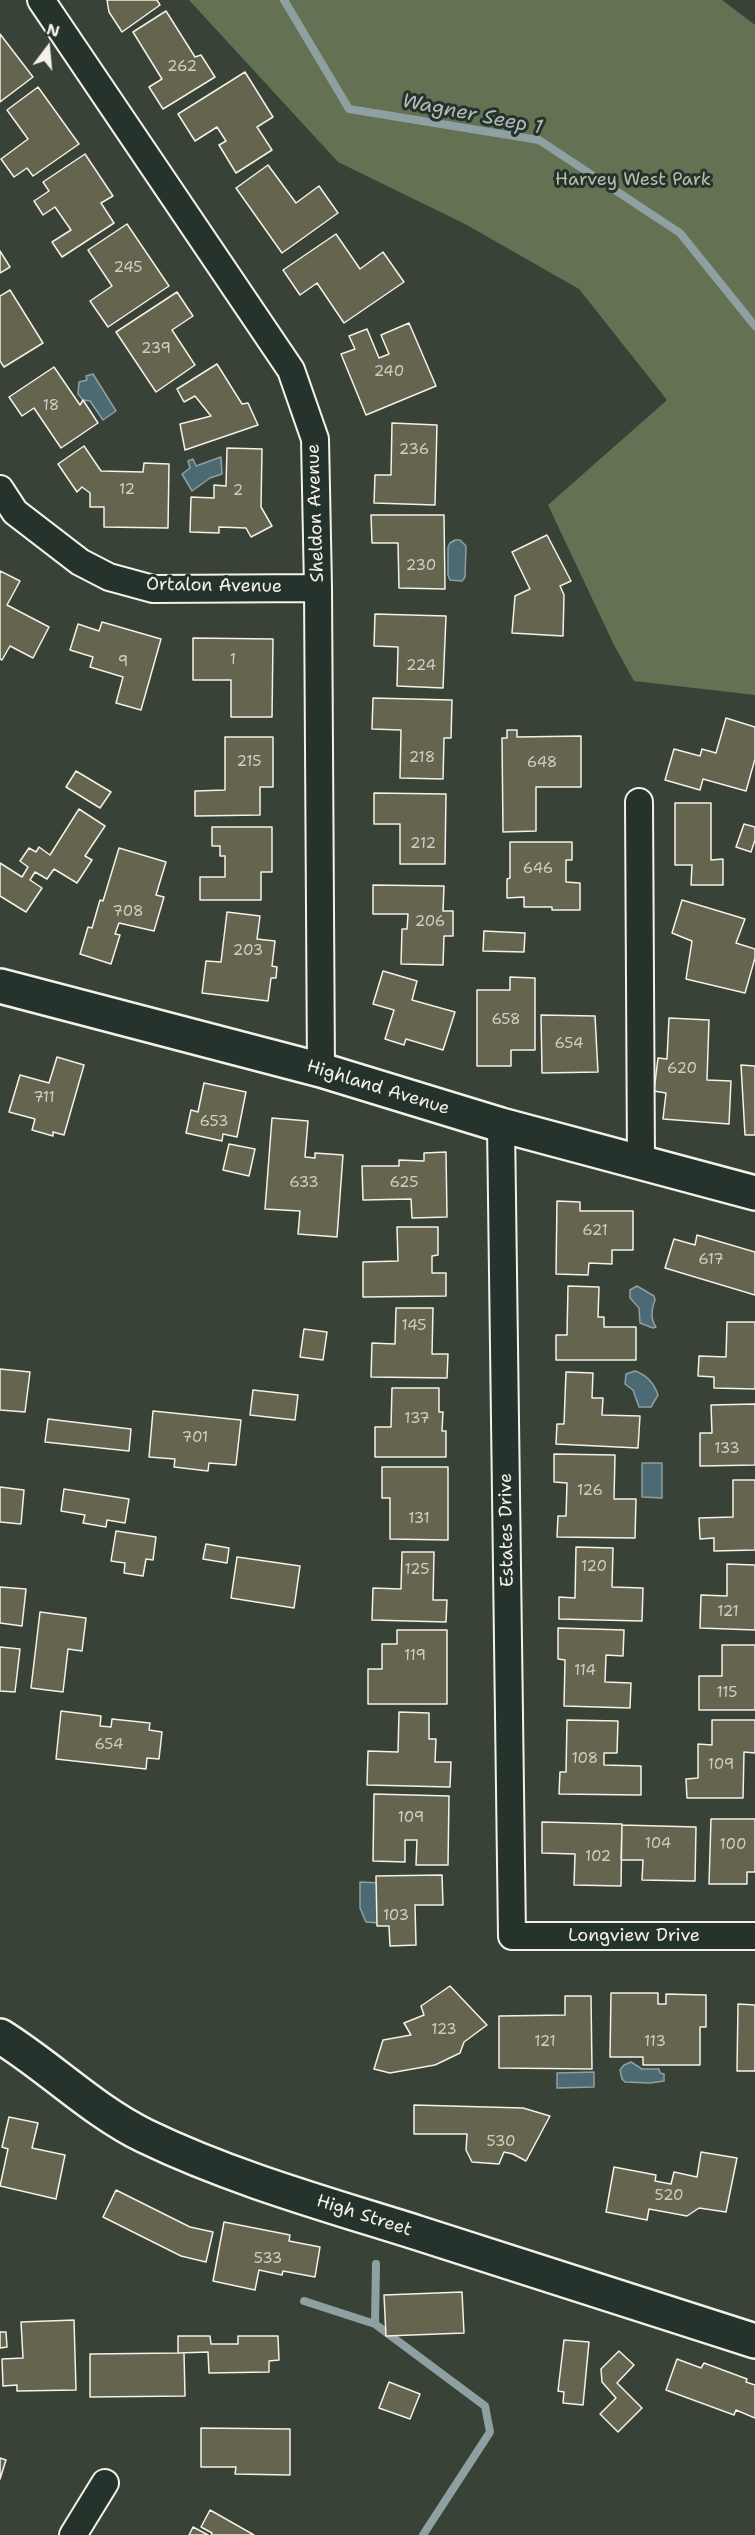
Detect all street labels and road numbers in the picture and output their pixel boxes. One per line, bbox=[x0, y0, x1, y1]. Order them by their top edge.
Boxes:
street label: Sheldon Avenue bbox=[303, 443, 329, 583]
street label: Ortalon Avenue bbox=[146, 574, 282, 598]
street label: Highland Avenue bbox=[304, 1056, 452, 1120]
street label: Estates Drive bbox=[495, 1473, 519, 1587]
street label: Longview Drive bbox=[568, 1925, 700, 1947]
street label: High Street bbox=[314, 2190, 414, 2242]

